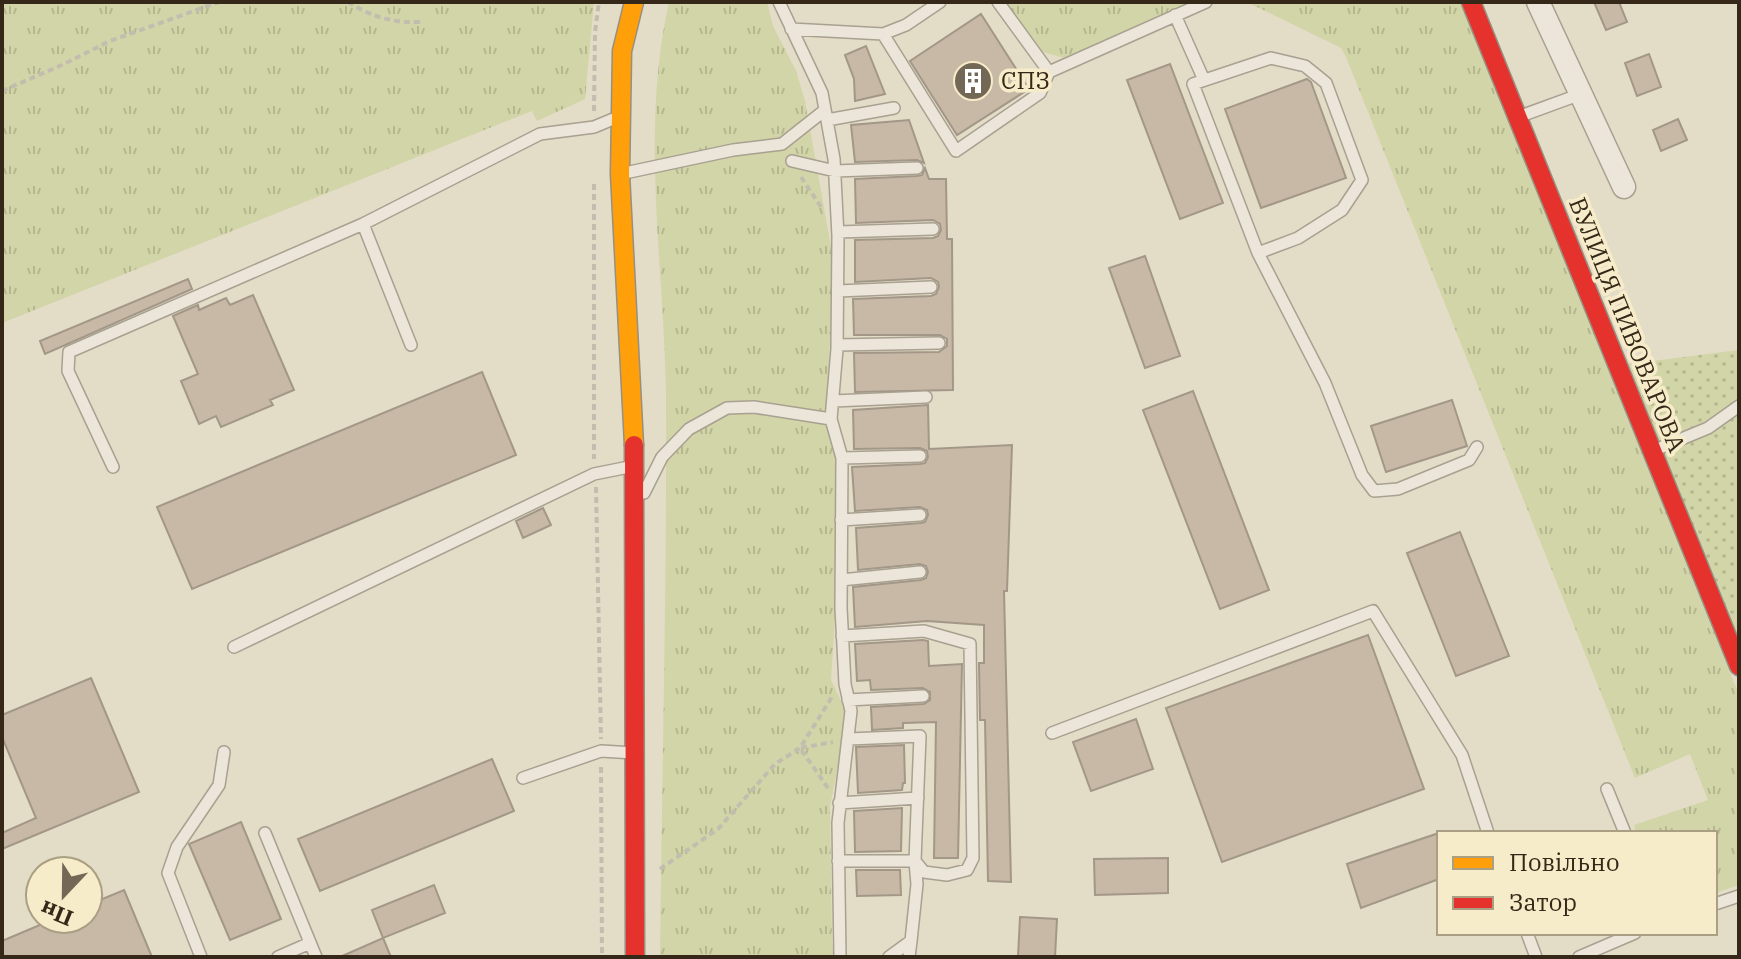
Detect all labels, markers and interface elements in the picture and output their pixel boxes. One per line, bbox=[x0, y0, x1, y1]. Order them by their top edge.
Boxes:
building icon: СПЗ bbox=[952, 60, 994, 102]
place label: СПЗ bbox=[1001, 64, 1050, 96]
street label: ВУЛИЦЯ ПИВОВАРОВА bbox=[1562, 192, 1694, 457]
legend bbox=[1437, 831, 1717, 935]
text: Повільно bbox=[1509, 846, 1619, 878]
north arrow bbox=[24, 855, 104, 935]
text: Затор bbox=[1509, 886, 1577, 918]
text: Пн bbox=[36, 894, 77, 934]

